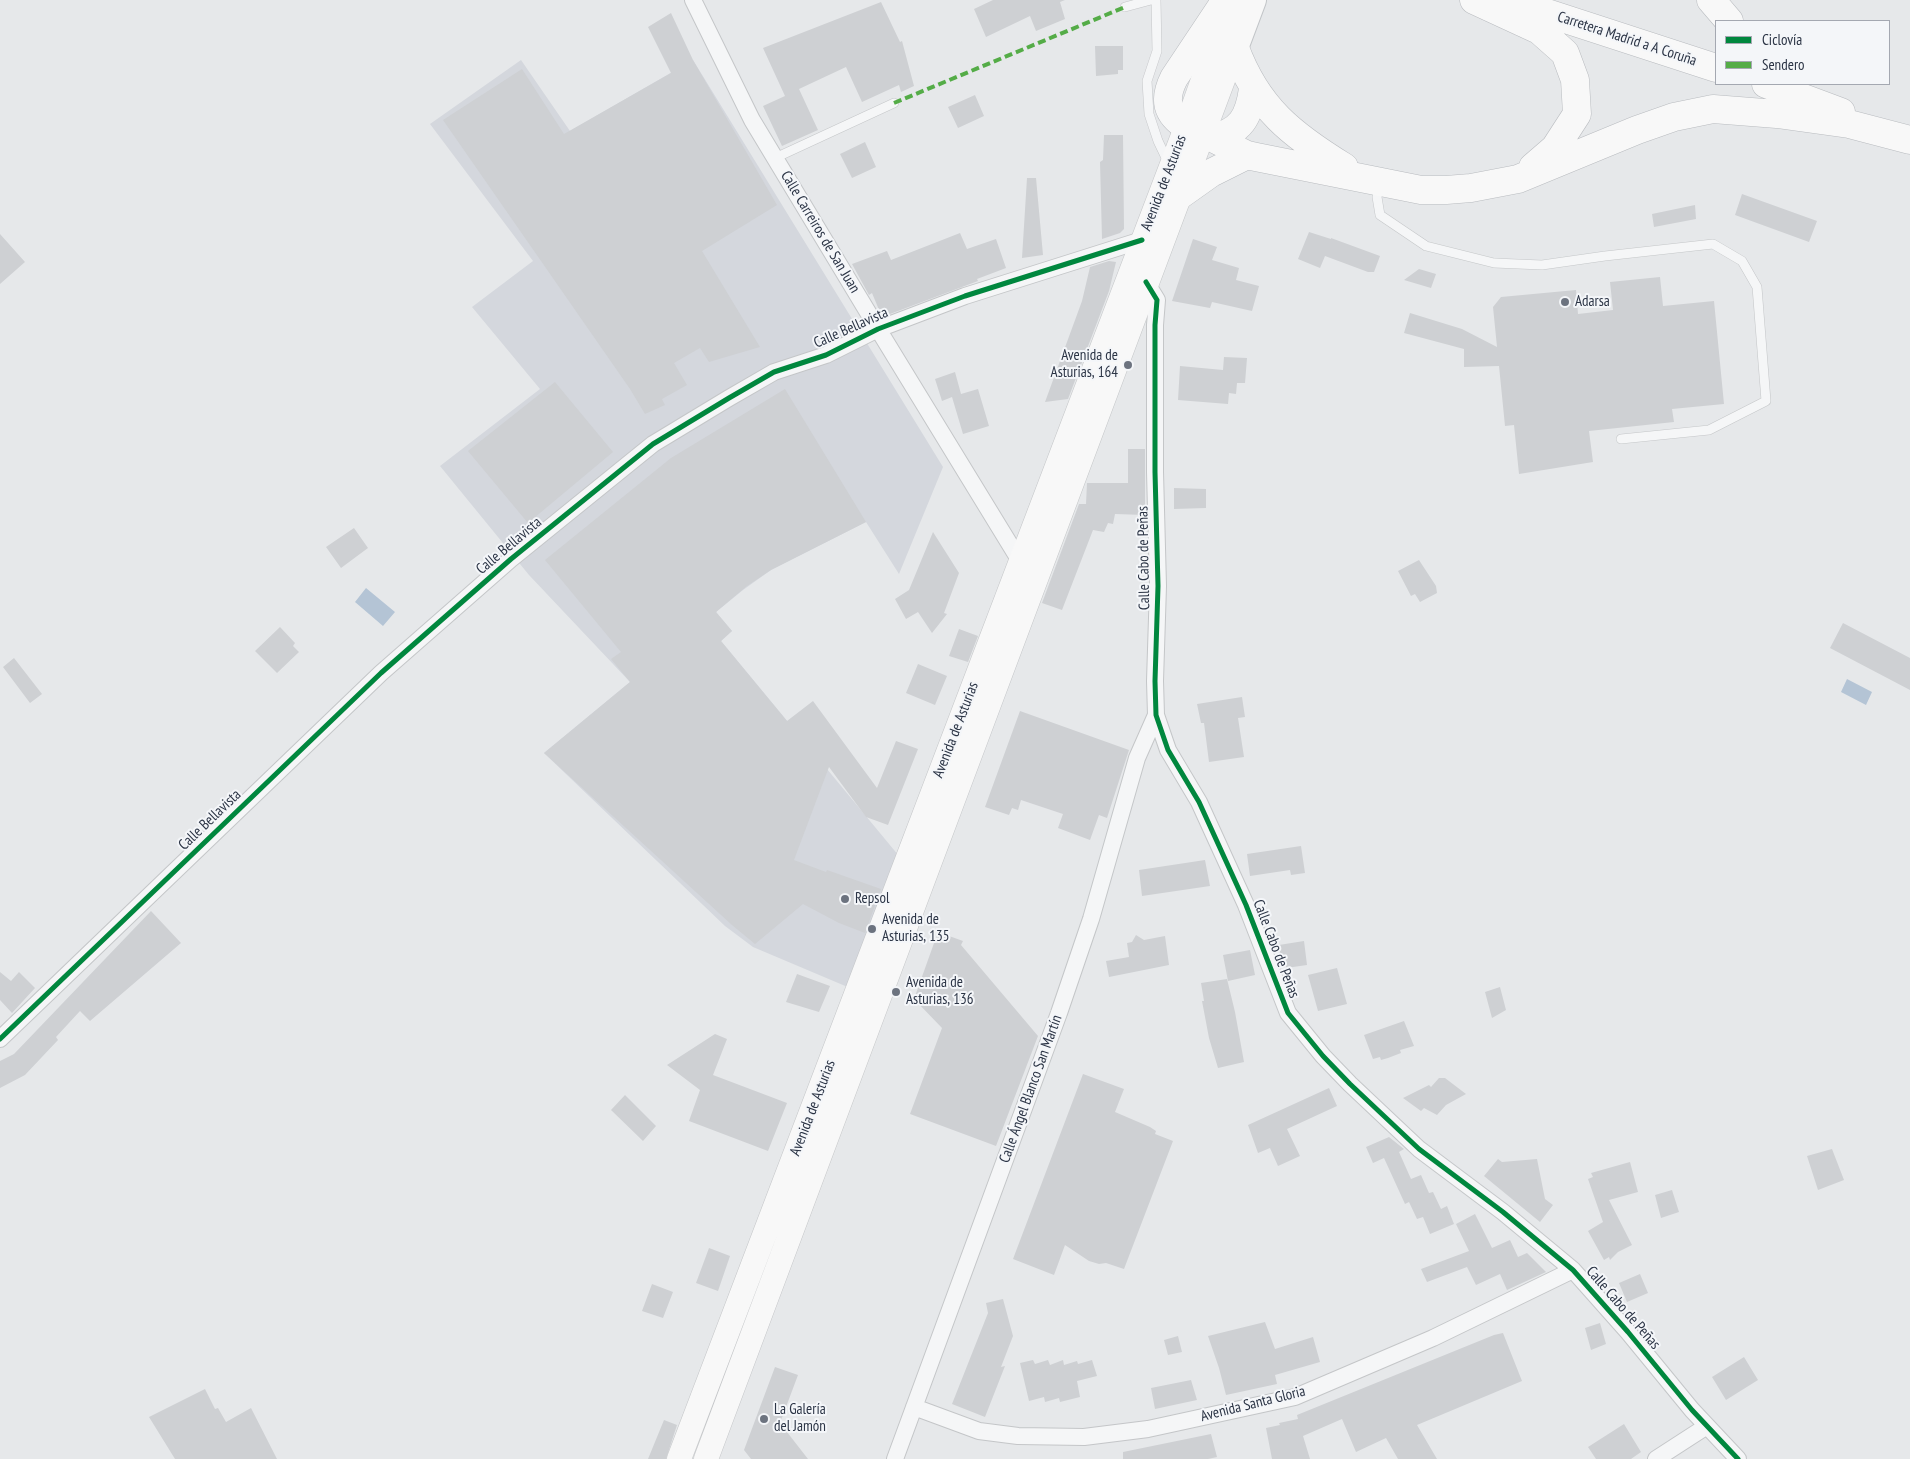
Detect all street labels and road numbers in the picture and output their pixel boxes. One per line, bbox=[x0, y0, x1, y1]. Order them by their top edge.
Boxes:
street label: Carretera Madrid a A Coruña bbox=[1555, 8, 1699, 70]
street label: Avenida de Asturias bbox=[1137, 133, 1191, 233]
street label: Calle Carreiros de San Juan bbox=[776, 168, 864, 296]
street label: Calle Bellavista bbox=[811, 304, 891, 352]
street label: Calle Cabo de Peñas bbox=[1134, 506, 1154, 610]
street label: Calle Bellavista bbox=[473, 514, 545, 578]
street label: Avenida de Asturias bbox=[929, 680, 983, 780]
street label: Calle Bellavista bbox=[175, 786, 245, 854]
street label: Calle Cabo de Peñas bbox=[1249, 897, 1303, 1001]
street label: Calle Ángel Blanco San Martín bbox=[996, 1013, 1066, 1165]
street label: Avenida de Asturias bbox=[786, 1058, 840, 1158]
street label: Calle Cabo de Peñas bbox=[1582, 1263, 1664, 1353]
street label: Avenida Santa Gloria bbox=[1199, 1382, 1307, 1426]

